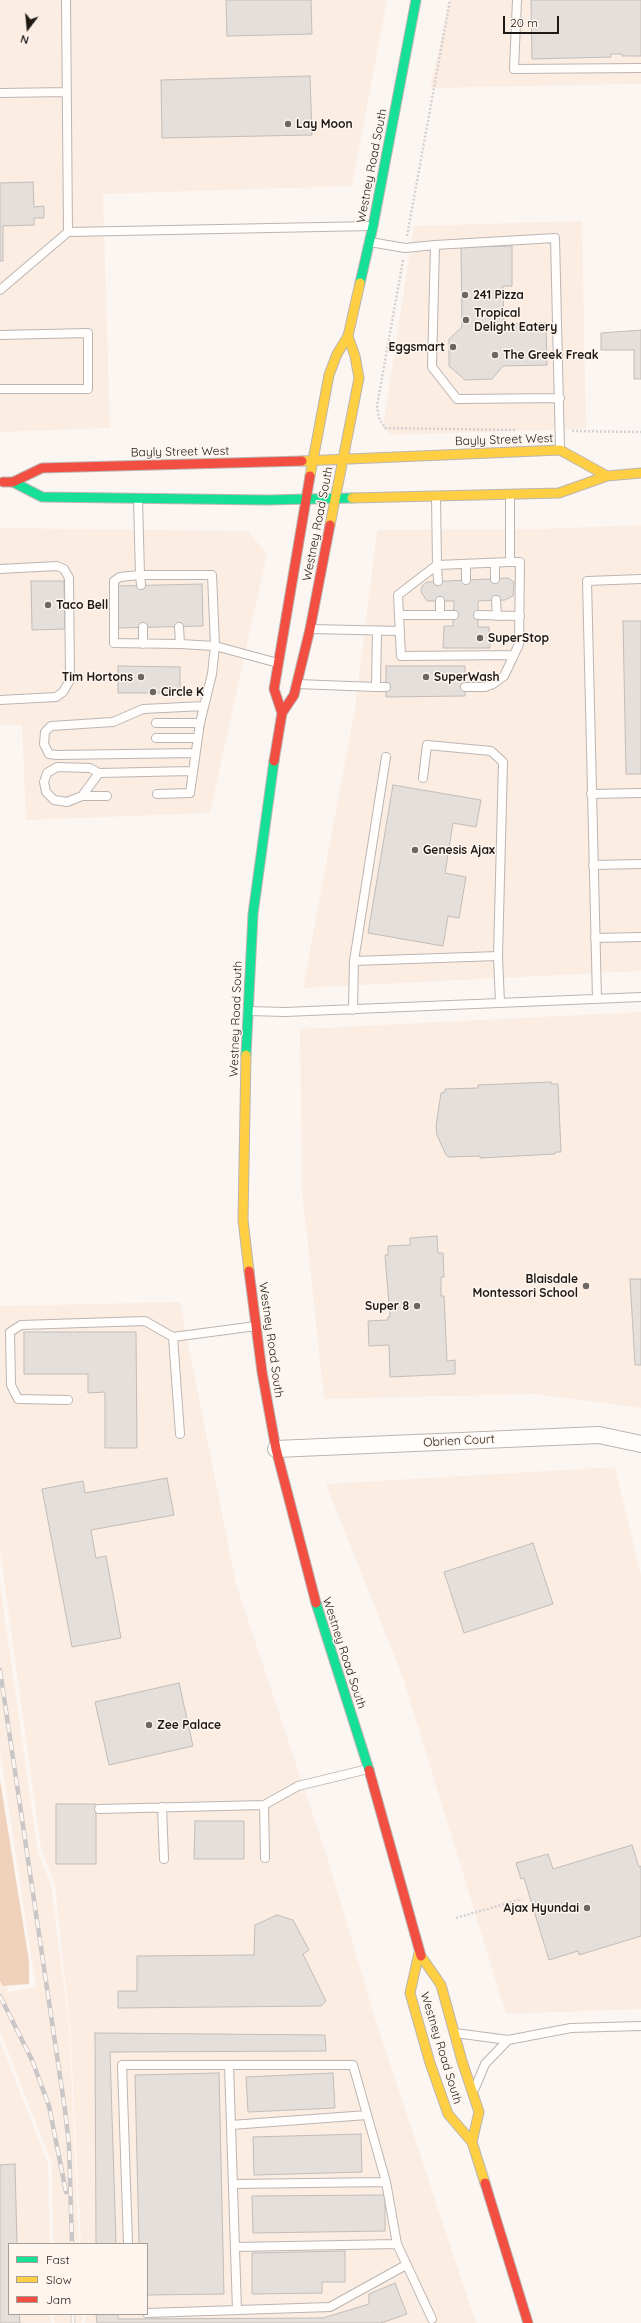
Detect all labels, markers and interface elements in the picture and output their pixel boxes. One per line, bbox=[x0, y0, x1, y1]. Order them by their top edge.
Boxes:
north arrow bbox=[8, 8, 48, 48]
scale bar bbox=[505, 8, 561, 34]
text: 20 m bbox=[510, 15, 538, 30]
text: N bbox=[19, 32, 31, 47]
street label: Westney Road South bbox=[354, 108, 390, 224]
place label: Lay Moon bbox=[296, 117, 353, 131]
marker: Lay Moon bbox=[283, 119, 293, 129]
place label: 241 Pizza bbox=[473, 288, 524, 302]
marker: 241 Pizza bbox=[460, 290, 470, 300]
place label: Tropical Delight Eatery bbox=[474, 306, 557, 334]
marker: Tropical Delight Eatery bbox=[461, 315, 471, 325]
place label: Eggsmart bbox=[389, 340, 445, 354]
marker: Eggsmart bbox=[448, 342, 458, 352]
place label: The Greek Freak bbox=[503, 348, 599, 362]
marker: The Greek Freak bbox=[490, 350, 500, 360]
street label: Bayly Street West bbox=[455, 431, 553, 449]
street label: Bayly Street West bbox=[131, 444, 229, 460]
street label: Westney Road South bbox=[300, 466, 336, 582]
place label: Taco Bell bbox=[56, 598, 108, 612]
marker: Taco Bell bbox=[43, 600, 53, 610]
place label: SuperStop bbox=[488, 631, 549, 645]
marker: SuperStop bbox=[475, 633, 485, 643]
place label: Tim Hortons bbox=[62, 670, 133, 684]
place label: SuperWash bbox=[434, 670, 500, 684]
marker: Tim Hortons bbox=[136, 672, 146, 682]
marker: SuperWash bbox=[421, 672, 431, 682]
place label: Circle K bbox=[161, 685, 204, 699]
marker: Circle K bbox=[148, 687, 158, 697]
place label: Genesis Ajax bbox=[423, 843, 495, 857]
marker: Genesis Ajax bbox=[410, 845, 420, 855]
street label: Westney Road South bbox=[227, 961, 245, 1077]
place label: Blaisdale Montessori School bbox=[472, 1272, 578, 1300]
street label: Westney Road South bbox=[256, 1281, 286, 1399]
marker: Blaisdale Montessori School bbox=[581, 1281, 591, 1291]
place label: Super 8 bbox=[365, 1299, 409, 1313]
marker: Super 8 bbox=[412, 1301, 422, 1311]
street label: Obrien Court bbox=[423, 1432, 495, 1450]
street label: Westney Road South bbox=[319, 1595, 369, 1711]
place label: Zee Palace bbox=[157, 1718, 221, 1732]
marker: Zee Palace bbox=[144, 1720, 154, 1730]
place label: Ajax Hyundai bbox=[504, 1901, 579, 1915]
marker: Ajax Hyundai bbox=[582, 1903, 592, 1913]
street label: Westney Road South bbox=[417, 1990, 465, 2106]
legend bbox=[8, 2243, 148, 2315]
text: Fast bbox=[46, 2252, 70, 2267]
text: Slow bbox=[46, 2272, 72, 2287]
text: Jam bbox=[46, 2292, 71, 2307]

